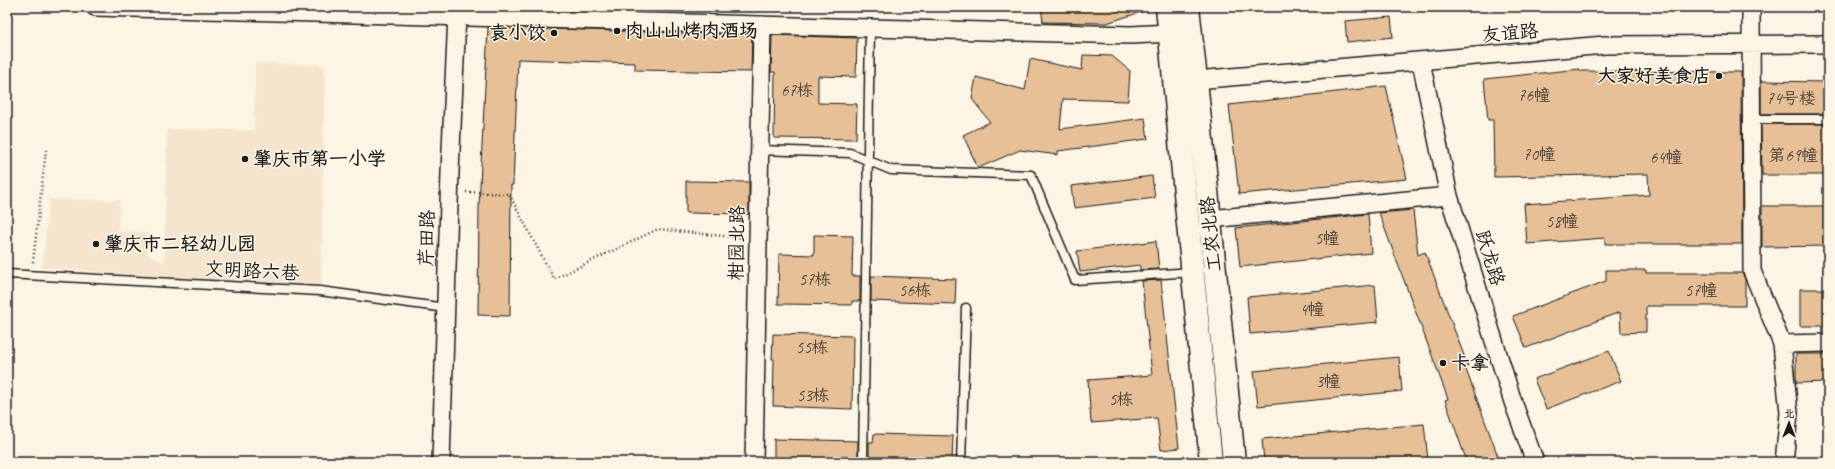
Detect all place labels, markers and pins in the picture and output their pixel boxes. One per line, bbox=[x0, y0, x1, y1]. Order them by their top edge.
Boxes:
place label: 肉山山烤肉酒场 bbox=[625, 19, 758, 43]
place label: 袁小饺 bbox=[489, 21, 546, 45]
marker: 肉山山烤肉酒场 bbox=[612, 26, 622, 36]
marker: 袁小饺 bbox=[549, 28, 559, 38]
place label: 大家好美食店 bbox=[1597, 64, 1711, 88]
marker: 大家好美食店 bbox=[1714, 71, 1724, 81]
place label: 肇庆市第一小学 bbox=[253, 147, 386, 171]
marker: 肇庆市第一小学 bbox=[240, 154, 250, 164]
place label: 肇庆市二轻幼儿园 bbox=[104, 232, 256, 256]
marker: 肇庆市二轻幼儿园 bbox=[91, 239, 101, 249]
place label: 卡拿 bbox=[1451, 351, 1489, 375]
marker: 卡拿 bbox=[1438, 358, 1448, 368]

